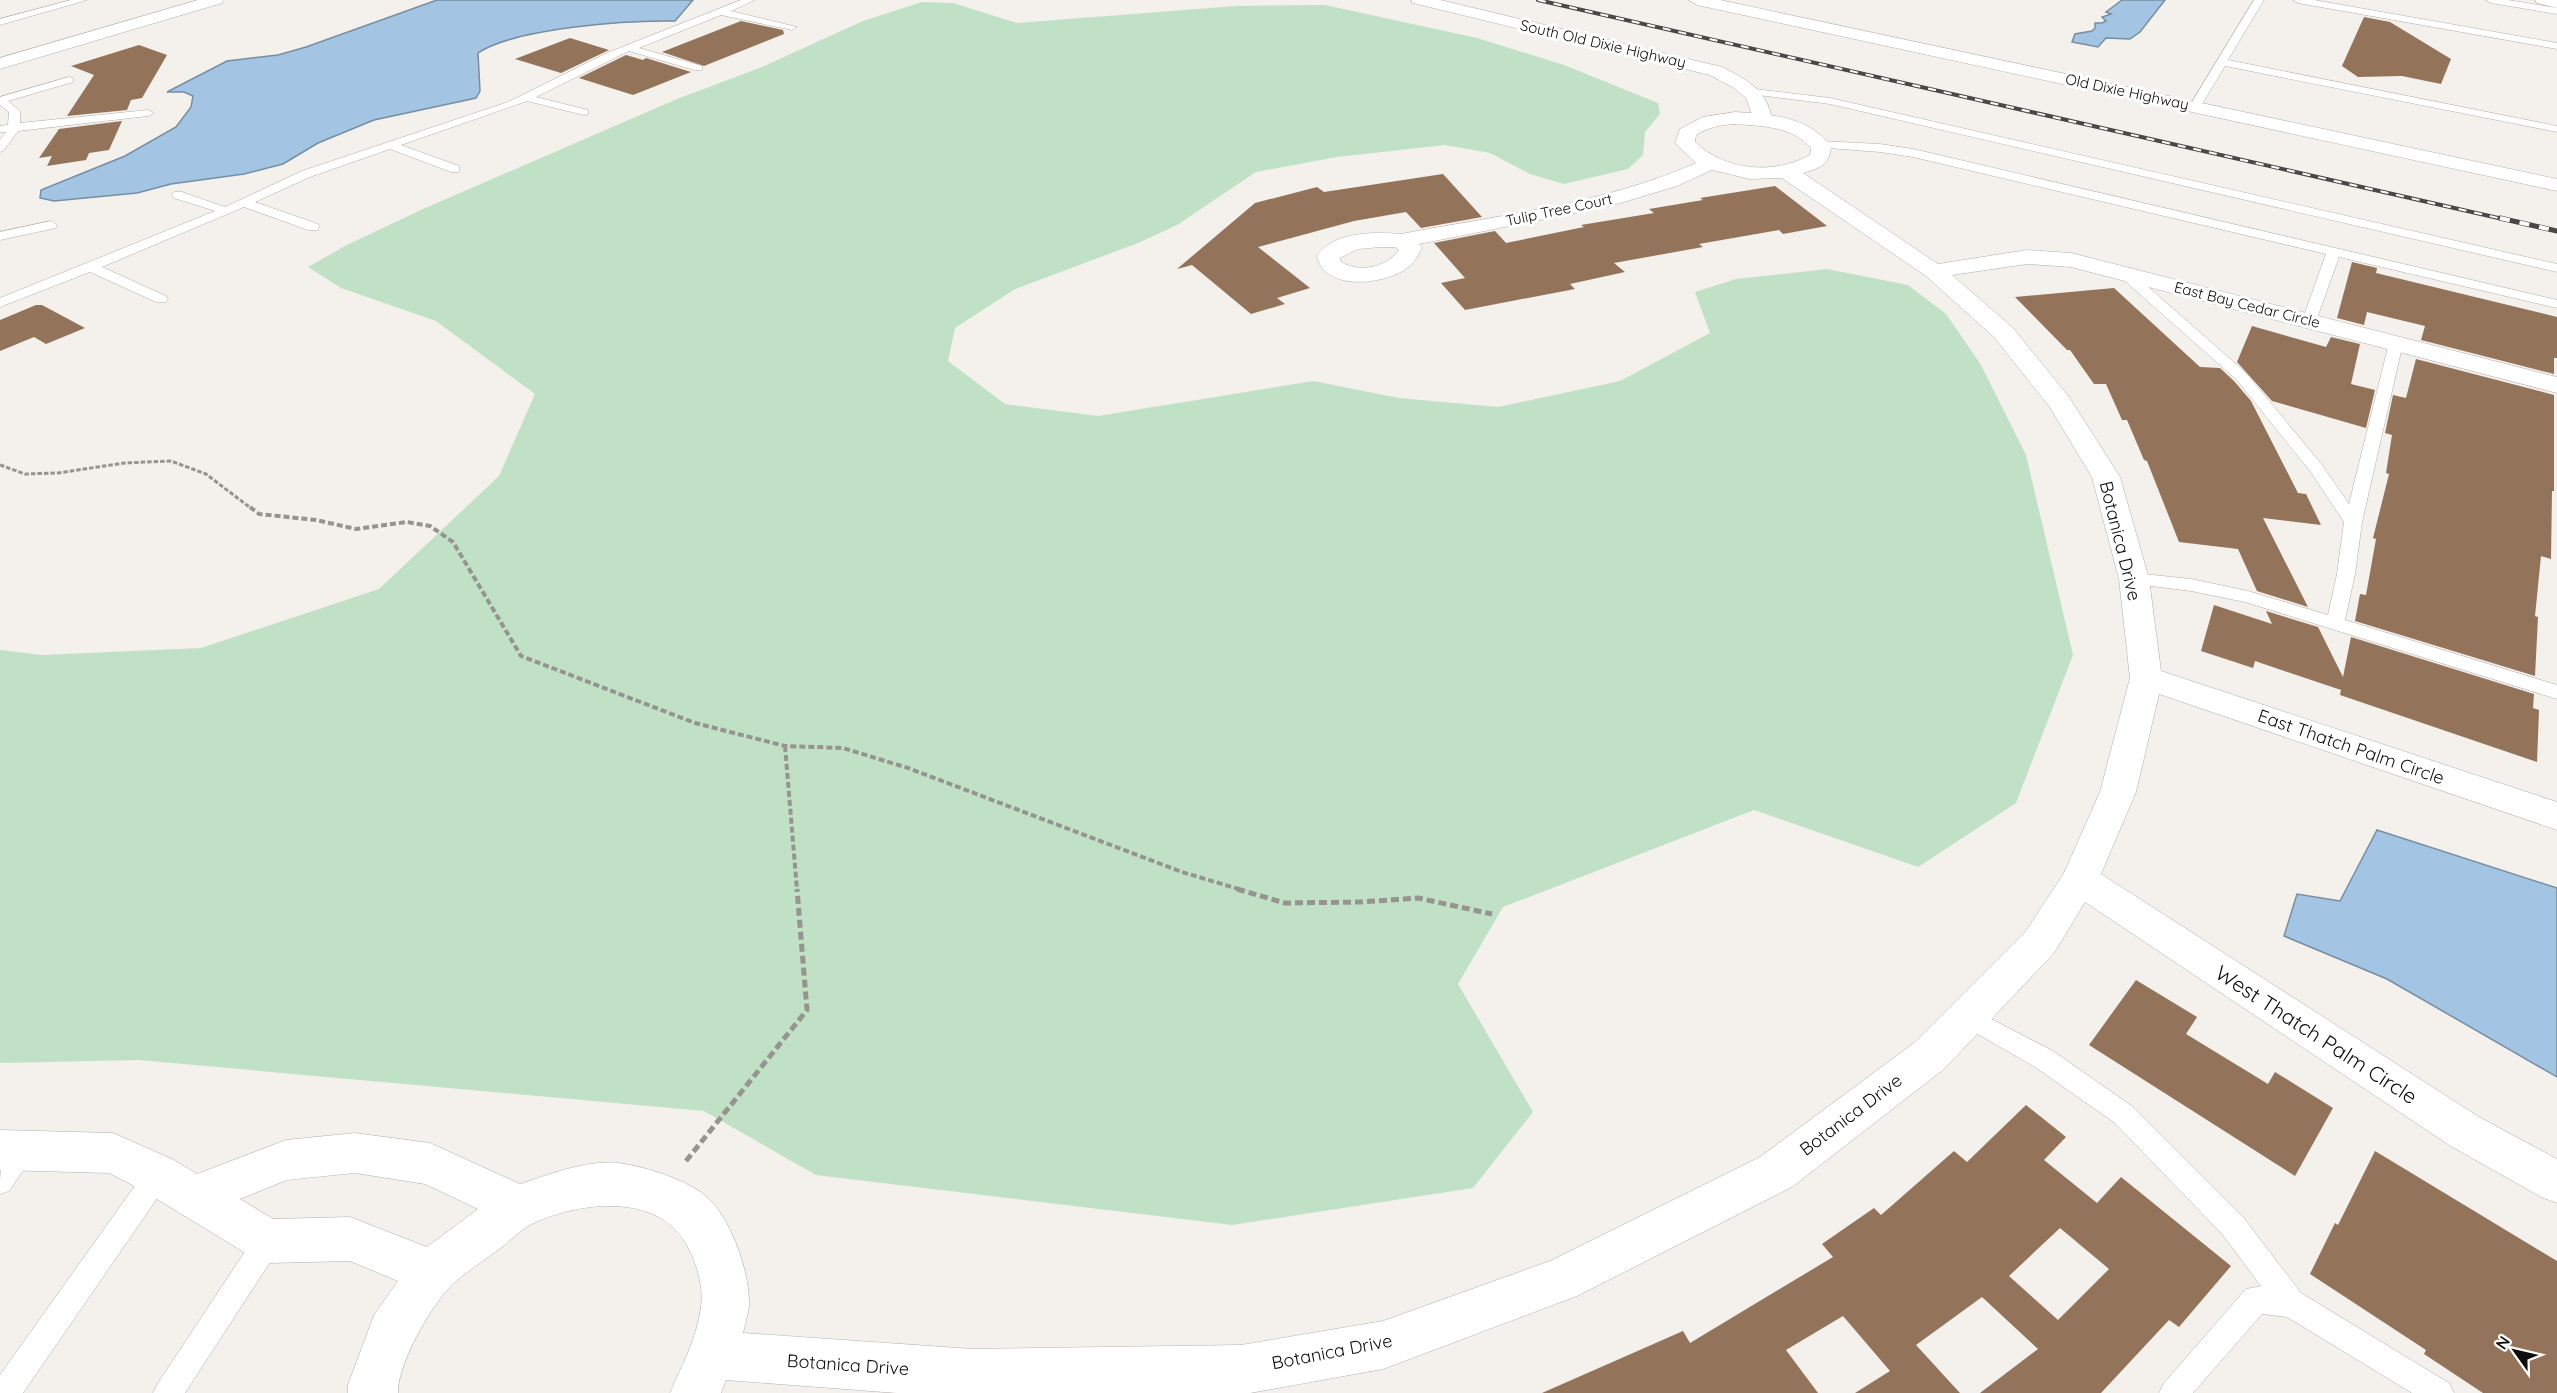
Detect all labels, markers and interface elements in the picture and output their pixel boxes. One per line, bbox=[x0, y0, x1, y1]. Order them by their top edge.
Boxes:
street label: South Old Dixie Highway bbox=[1518, 15, 1688, 72]
street label: Old Dixie Highway bbox=[2064, 69, 2191, 114]
street label: Tulip Tree Court bbox=[1504, 189, 1614, 230]
street label: East Bay Cedar Circle bbox=[2172, 277, 2322, 332]
street label: Botanica Drive bbox=[2095, 479, 2146, 603]
street label: East Thatch Palm Circle bbox=[2255, 704, 2447, 789]
street label: West Thatch Palm Circle bbox=[2211, 959, 2422, 1109]
street label: Botanica Drive bbox=[1795, 1069, 1906, 1161]
north arrow bbox=[2485, 1321, 2545, 1381]
street label: Botanica Drive bbox=[1270, 1329, 1394, 1374]
text: N bbox=[2491, 1332, 2514, 1353]
street label: Botanica Drive bbox=[786, 1349, 910, 1380]

